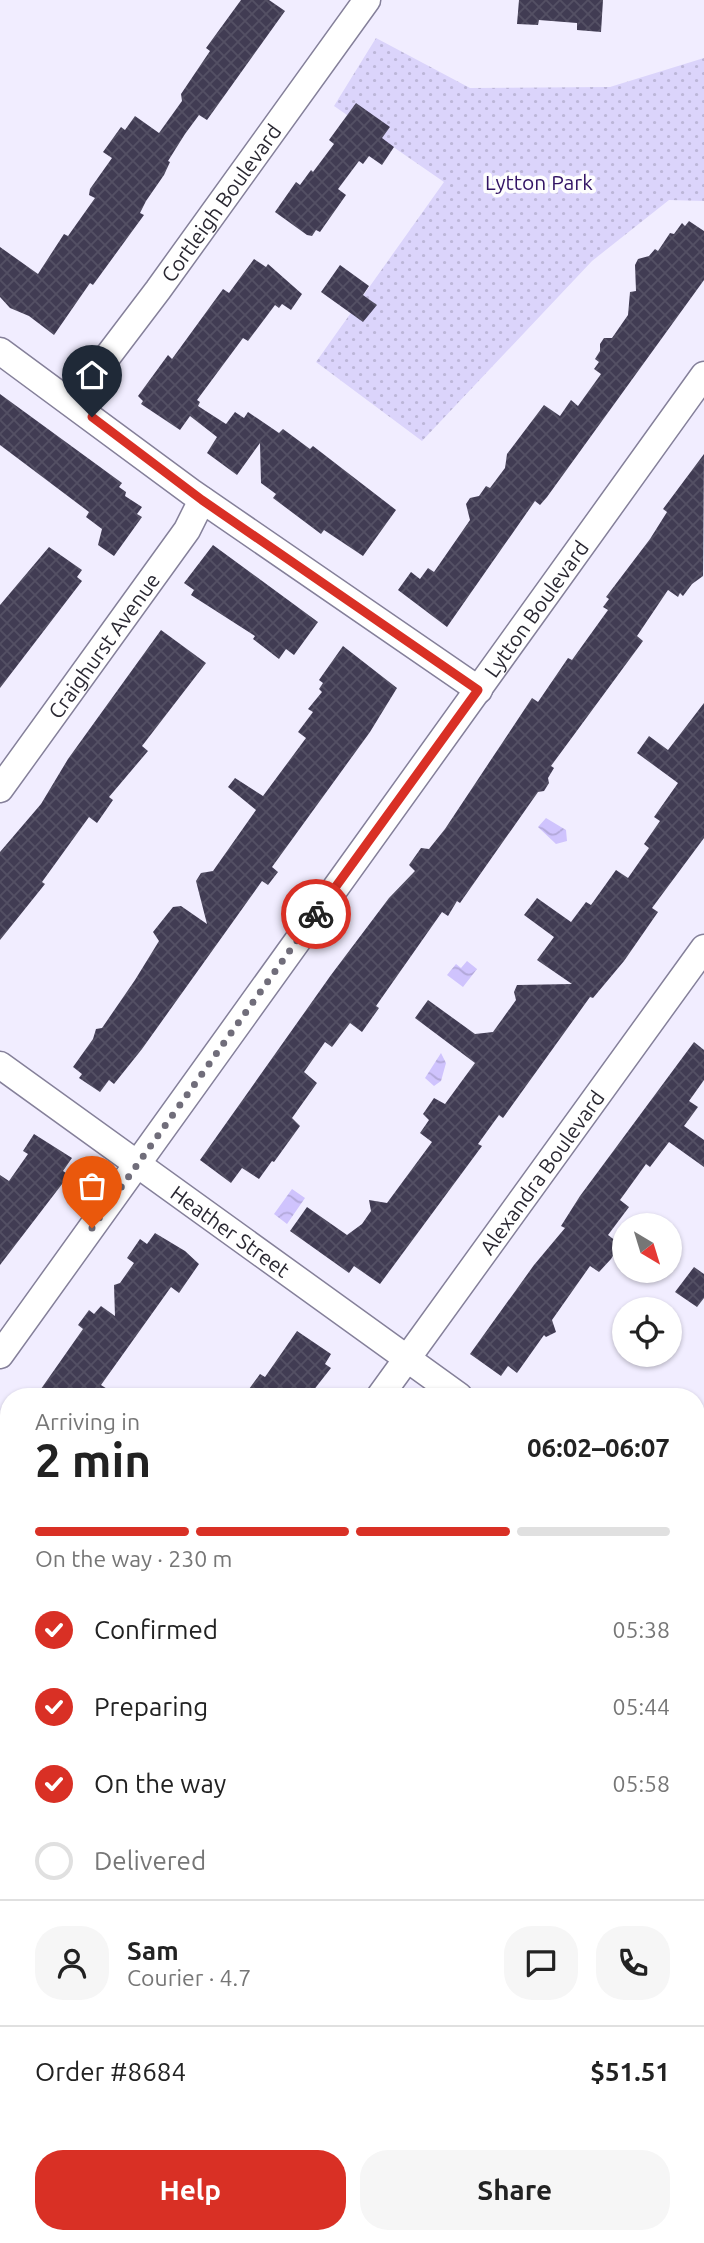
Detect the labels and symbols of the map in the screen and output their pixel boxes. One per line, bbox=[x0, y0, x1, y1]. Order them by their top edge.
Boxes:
street label: Cortleigh Boulevard bbox=[156, 119, 286, 286]
park label: Lytton Park bbox=[485, 170, 593, 194]
pin bbox=[62, 345, 122, 417]
street label: Lytton Boulevard bbox=[479, 536, 593, 681]
street label: Craighurst Avenue bbox=[43, 568, 164, 723]
courier bbox=[281, 879, 351, 949]
street label: Alexandra Boulevard bbox=[475, 1086, 609, 1259]
pin bbox=[62, 1156, 122, 1228]
street label: Heather Street bbox=[166, 1180, 294, 1282]
north arrow bbox=[612, 1213, 682, 1283]

